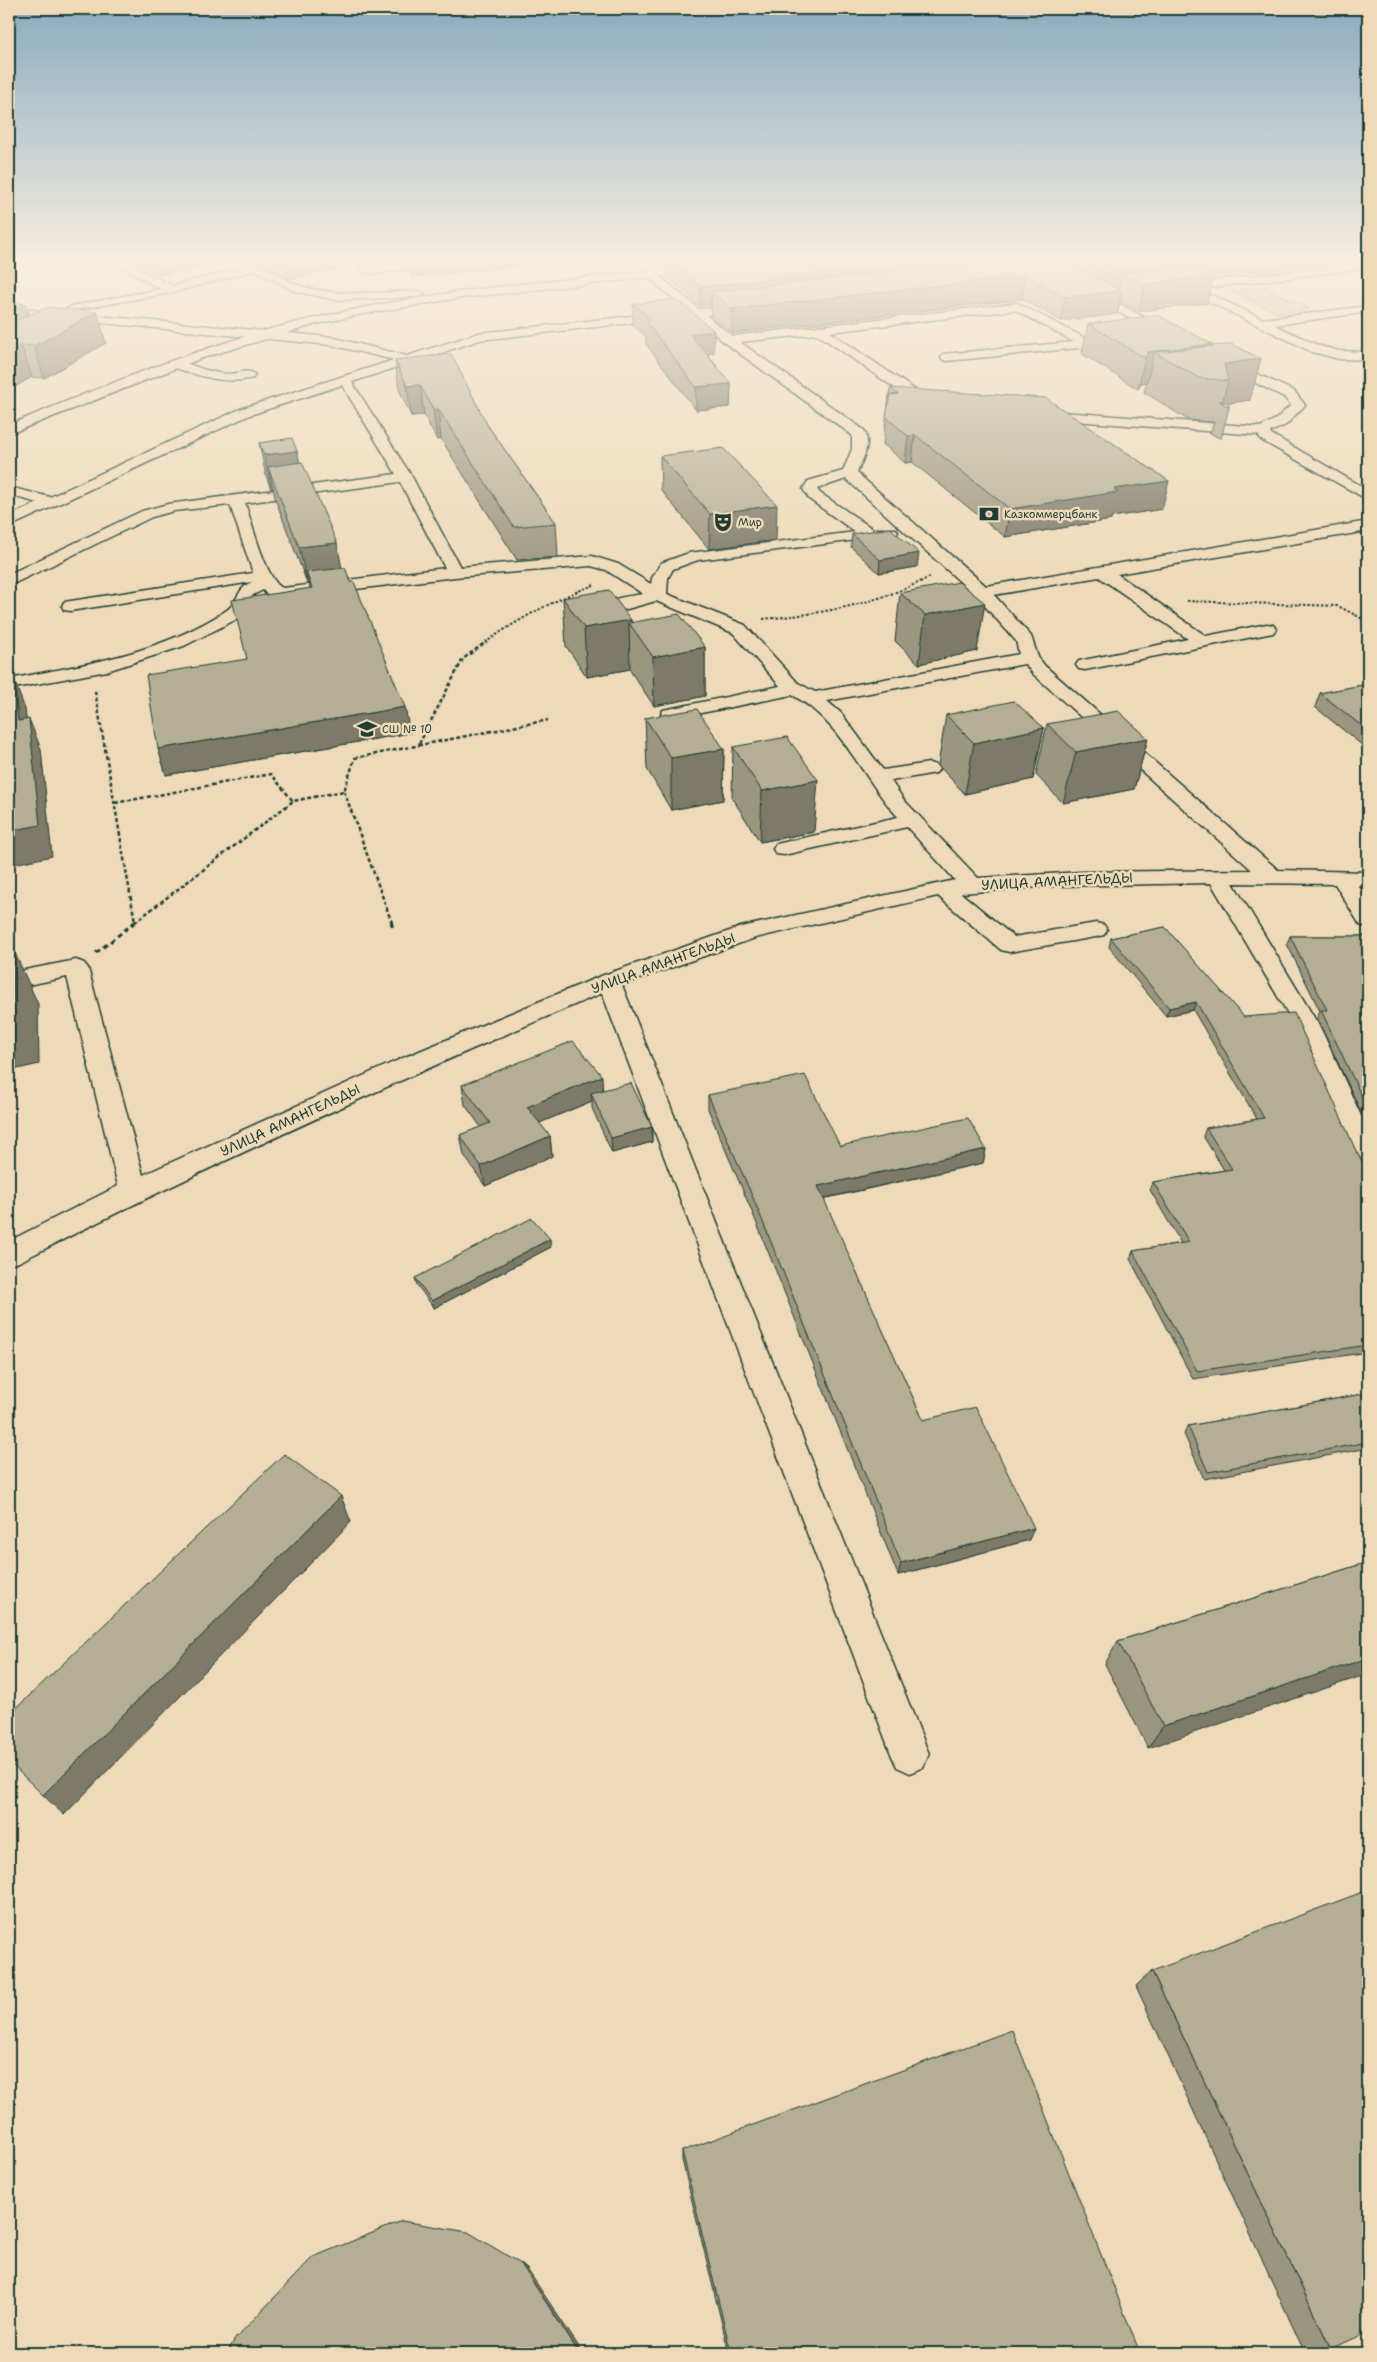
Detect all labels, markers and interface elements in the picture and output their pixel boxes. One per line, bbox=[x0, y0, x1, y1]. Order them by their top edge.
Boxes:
bank icon: Казкоммерцбанк bbox=[978, 503, 1000, 525]
place label: Казкоммерцбанк bbox=[1004, 507, 1098, 522]
theatre icon: Мир bbox=[712, 511, 734, 533]
place label: Мир bbox=[738, 515, 762, 530]
school or university icon: СШ № 10 bbox=[356, 718, 378, 740]
place label: СШ № 10 bbox=[382, 722, 432, 737]
street label: УЛИЦА АМАНГЕЛЬДЫ bbox=[981, 868, 1133, 894]
street label: УЛИЦА АМАНГЕЛЬДЫ bbox=[589, 929, 737, 997]
street label: УЛИЦА АМАНГЕЛЬДЫ bbox=[217, 1080, 363, 1160]

